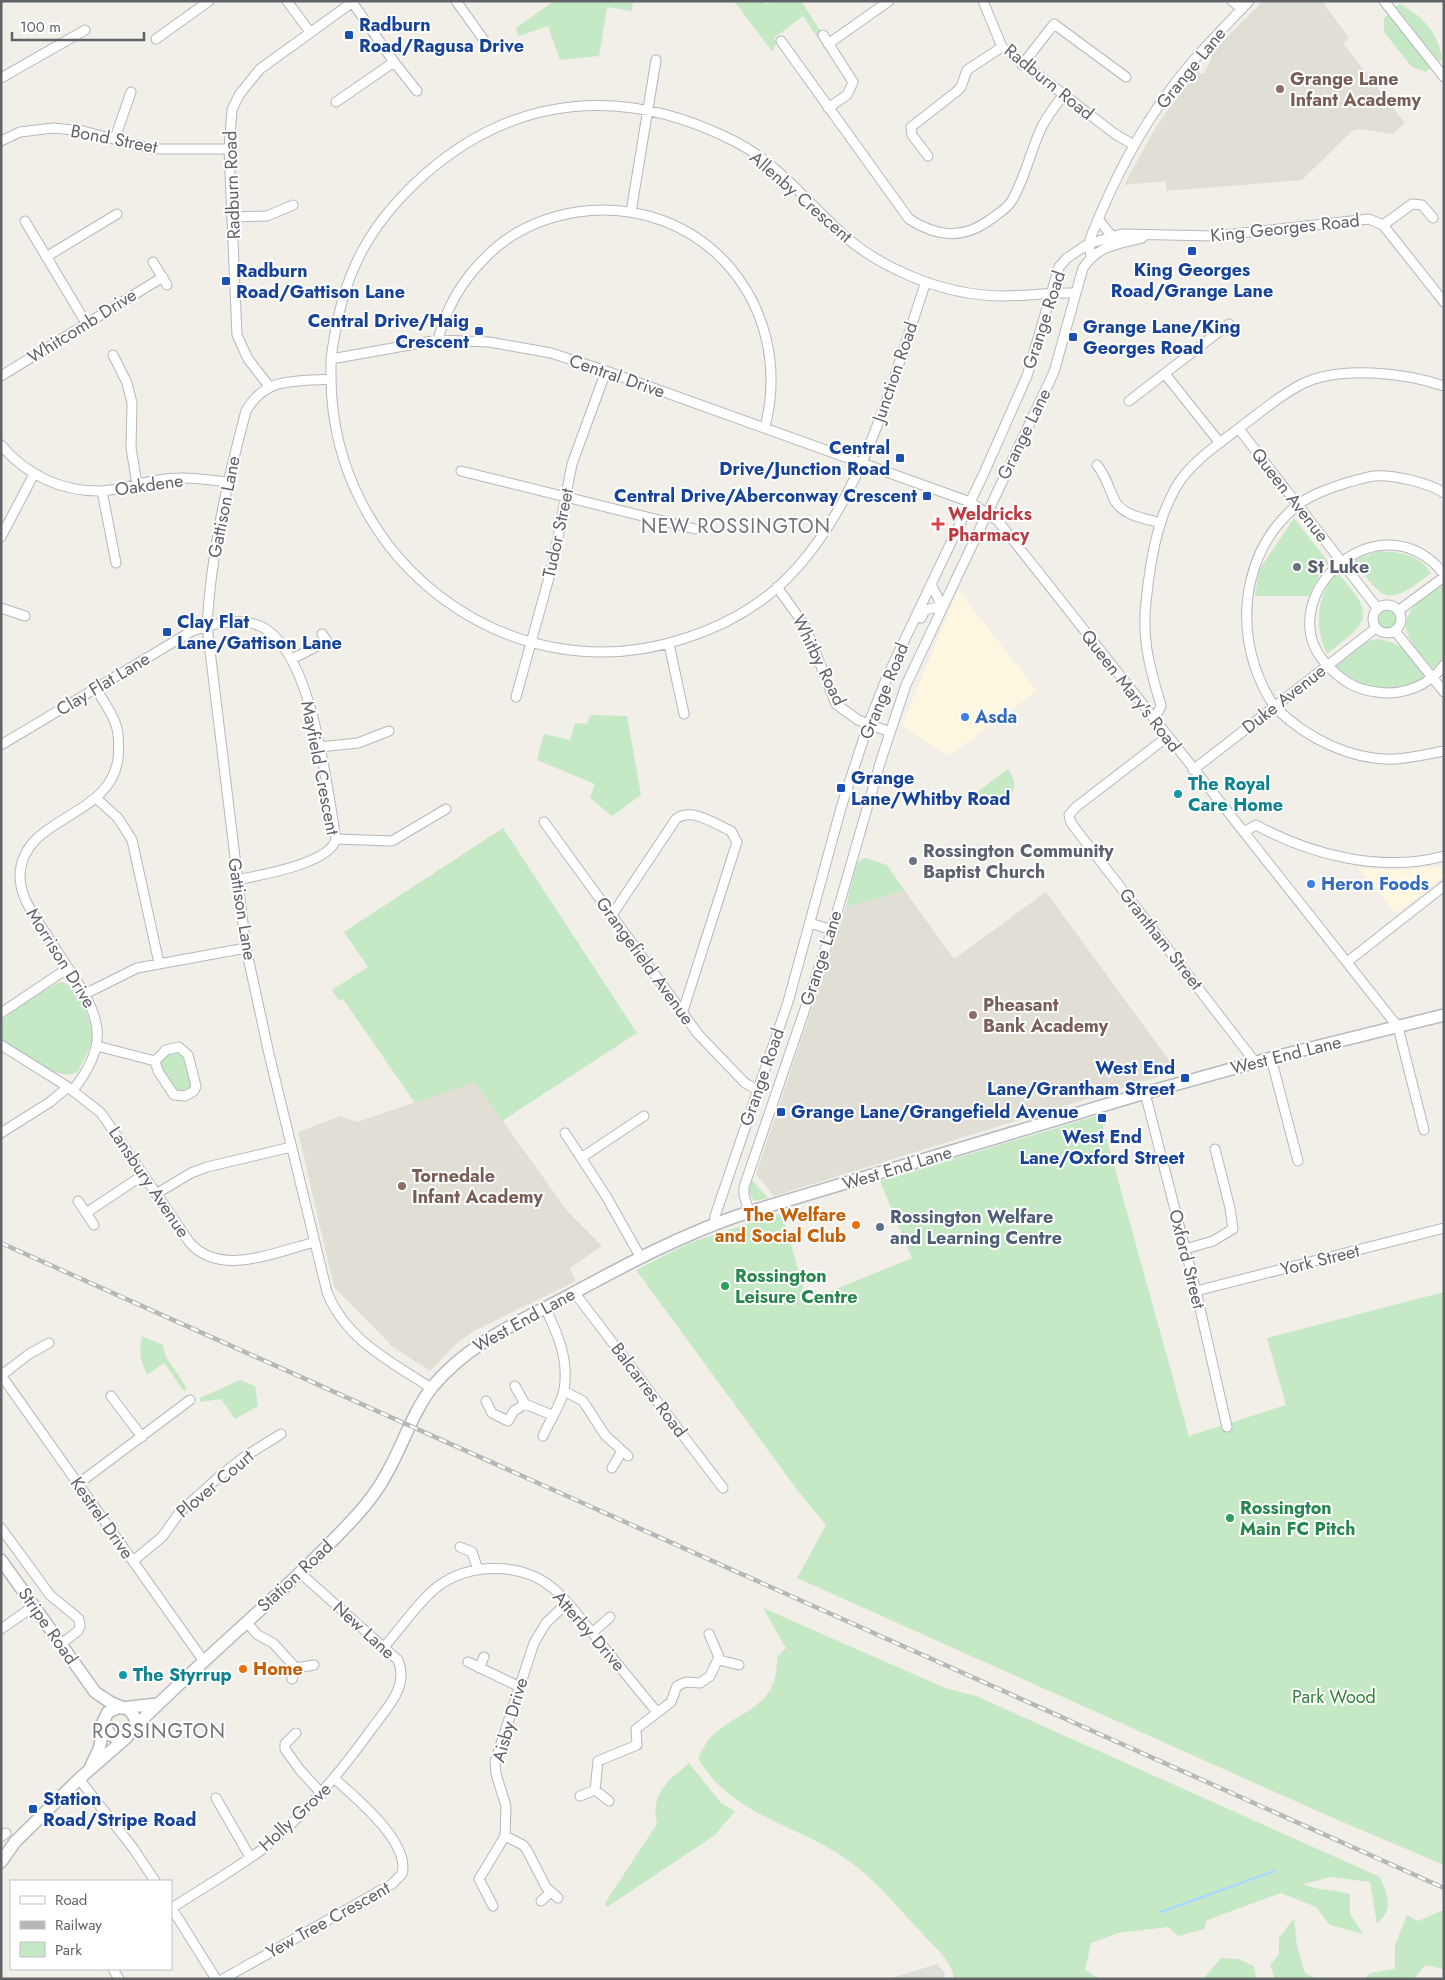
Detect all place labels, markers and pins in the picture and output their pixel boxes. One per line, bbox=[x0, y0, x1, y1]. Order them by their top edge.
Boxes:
place label: Radburn Road/Ragusa Drive bbox=[359, 12, 524, 59]
marker: Radburn Road/Ragusa Drive bbox=[343, 29, 355, 41]
place label: Grange Lane Infant Academy bbox=[1290, 66, 1421, 113]
marker: Grange Lane Infant Academy bbox=[1274, 83, 1286, 95]
marker: King Georges Road/Grange Lane bbox=[1186, 245, 1198, 257]
place label: King Georges Road/Grange Lane bbox=[1111, 257, 1273, 304]
place label: Radburn Road/Gattison Lane bbox=[236, 258, 405, 305]
marker: Radburn Road/Gattison Lane bbox=[220, 275, 232, 287]
place label: Central Drive/Haig Crescent bbox=[308, 308, 469, 355]
place label: Grange Lane/King Georges Road bbox=[1083, 314, 1241, 361]
marker: Central Drive/Haig Crescent bbox=[473, 325, 485, 337]
marker: Grange Lane/King Georges Road bbox=[1067, 331, 1079, 343]
place label: Central Drive/Junction Road bbox=[719, 435, 890, 482]
marker: Central Drive/Junction Road bbox=[894, 452, 906, 464]
place label: Central Drive/Aberconway Crescent bbox=[614, 483, 917, 509]
marker: Central Drive/Aberconway Crescent bbox=[921, 490, 933, 502]
place label: Weldricks Pharmacy bbox=[948, 501, 1032, 548]
marker: Weldricks Pharmacy bbox=[932, 518, 944, 530]
place label: St Luke bbox=[1307, 554, 1369, 580]
marker: St Luke bbox=[1291, 561, 1303, 573]
place label: Clay Flat Lane/Gattison Lane bbox=[177, 609, 342, 656]
marker: Clay Flat Lane/Gattison Lane bbox=[161, 626, 173, 638]
place label: Asda bbox=[974, 704, 1017, 730]
marker: Asda bbox=[959, 711, 971, 723]
place label: Grange Lane/Whitby Road bbox=[851, 765, 1010, 812]
place label: The Royal Care Home bbox=[1188, 771, 1283, 818]
marker: Grange Lane/Whitby Road bbox=[835, 782, 847, 794]
marker: The Royal Care Home bbox=[1172, 788, 1184, 800]
place label: Rossington Community Baptist Church bbox=[923, 838, 1114, 885]
marker: Rossington Community Baptist Church bbox=[907, 855, 919, 867]
place label: Heron Foods bbox=[1321, 871, 1429, 897]
marker: Heron Foods bbox=[1305, 878, 1317, 890]
place label: Pheasant Bank Academy bbox=[983, 992, 1109, 1039]
marker: Pheasant Bank Academy bbox=[967, 1009, 979, 1021]
place label: West End Lane/Grantham Street bbox=[987, 1055, 1175, 1102]
marker: West End Lane/Grantham Street bbox=[1179, 1072, 1191, 1084]
place label: Grange Lane/Grangefield Avenue bbox=[791, 1099, 1079, 1125]
marker: Grange Lane/Grangefield Avenue bbox=[775, 1106, 787, 1118]
marker: West End Lane/Oxford Street bbox=[1096, 1112, 1108, 1124]
place label: West End Lane/Oxford Street bbox=[1019, 1124, 1185, 1171]
place label: Tornedale Infant Academy bbox=[412, 1163, 543, 1210]
marker: Tornedale Infant Academy bbox=[396, 1180, 408, 1192]
place label: The Welfare and Social Club bbox=[715, 1202, 846, 1249]
place label: Rossington Welfare and Learning Centre bbox=[890, 1204, 1062, 1251]
marker: The Welfare and Social Club bbox=[850, 1219, 862, 1231]
marker: Rossington Welfare and Learning Centre bbox=[874, 1221, 886, 1233]
place label: Rossington Leisure Centre bbox=[735, 1263, 858, 1310]
marker: Rossington Leisure Centre bbox=[719, 1280, 731, 1292]
place label: Rossington Main FC Pitch bbox=[1240, 1495, 1355, 1542]
marker: Rossington Main FC Pitch bbox=[1224, 1512, 1236, 1524]
place label: Home bbox=[253, 1656, 303, 1682]
place label: The Styrrup bbox=[133, 1662, 232, 1688]
marker: Home bbox=[237, 1663, 249, 1675]
marker: The Styrrup bbox=[117, 1669, 129, 1681]
place label: Station Road/Stripe Road bbox=[43, 1786, 196, 1833]
marker: Station Road/Stripe Road bbox=[27, 1803, 39, 1815]

